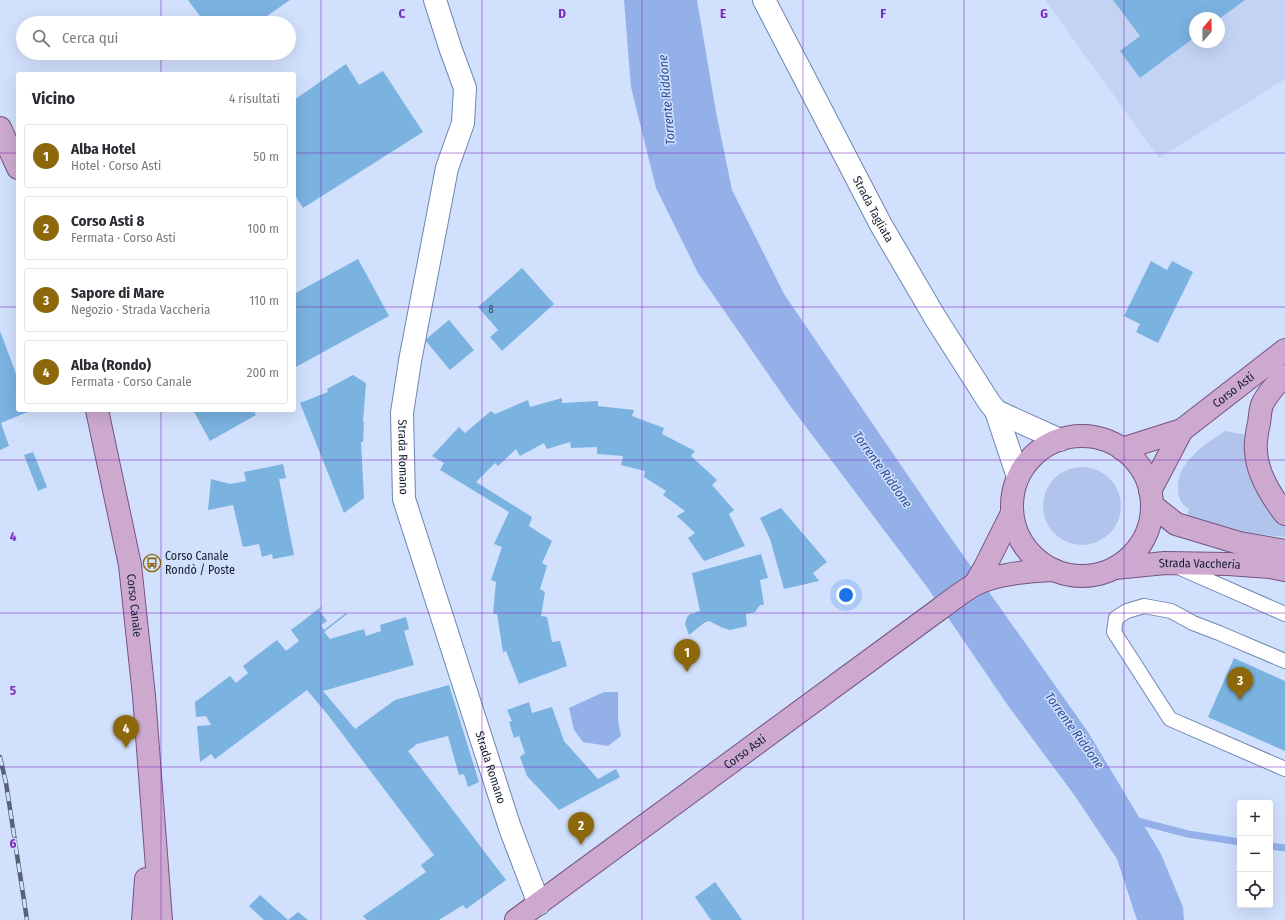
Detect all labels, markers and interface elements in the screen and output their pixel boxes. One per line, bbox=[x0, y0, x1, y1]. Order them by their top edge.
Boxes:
text: C bbox=[399, 6, 406, 21]
text: D bbox=[558, 6, 566, 21]
text: E bbox=[720, 6, 726, 21]
text: F bbox=[880, 6, 886, 21]
text: G bbox=[1040, 6, 1048, 21]
north arrow bbox=[1189, 12, 1225, 48]
search box bbox=[16, 16, 296, 60]
icon: search bbox=[30, 27, 52, 49]
text: Cerca qui bbox=[62, 29, 118, 47]
water label: Torrente Riddone bbox=[655, 54, 678, 146]
text: Vicino bbox=[32, 88, 75, 109]
text: 4 risultati bbox=[229, 91, 280, 106]
text: Alba Hotel bbox=[71, 140, 136, 158]
text: 1 bbox=[43, 149, 49, 164]
text: 50 m bbox=[253, 149, 279, 164]
text: Hotel · Corso Asti bbox=[71, 158, 161, 173]
street label: Strada Tagliata bbox=[850, 174, 897, 245]
text: Corso Asti 8 bbox=[71, 212, 145, 230]
text: 2 bbox=[43, 221, 49, 236]
text: 100 m bbox=[247, 221, 279, 236]
text: Fermata · Corso Asti bbox=[71, 230, 176, 245]
text: Sapore di Mare bbox=[71, 284, 164, 302]
text: 3 bbox=[43, 293, 49, 308]
text: 110 m bbox=[249, 293, 279, 308]
text: Negozio · Strada Vaccheria bbox=[71, 302, 210, 317]
house number: 8 bbox=[489, 304, 494, 316]
text: Alba (Rondo) bbox=[71, 356, 151, 374]
text: 4 bbox=[43, 365, 49, 380]
text: 200 m bbox=[247, 365, 279, 380]
street label: Corso Asti bbox=[1210, 370, 1257, 411]
text: Fermata · Corso Canale bbox=[71, 374, 192, 389]
street label: Strada Romano bbox=[395, 419, 411, 495]
water label: Torrente Riddone bbox=[850, 428, 915, 510]
text: 4 bbox=[10, 529, 17, 544]
place label: Corso Canale Rondò / Poste bbox=[165, 549, 235, 577]
bus stop icon: Corso Canale Rondò / Poste bbox=[142, 553, 162, 573]
street label: Strada Vaccheria bbox=[1158, 556, 1241, 572]
street label: Corso Canale bbox=[124, 573, 145, 638]
your location bbox=[836, 585, 856, 605]
pin: 1 bbox=[674, 639, 700, 672]
pin: 3 bbox=[1227, 667, 1253, 700]
text: 5 bbox=[10, 683, 16, 698]
water label: Torrente Riddone bbox=[1042, 689, 1107, 771]
pin: 4 bbox=[113, 715, 139, 748]
street label: Strada Romano bbox=[472, 730, 509, 805]
street label: Corso Asti bbox=[721, 732, 769, 772]
map controls bbox=[1237, 800, 1273, 908]
button: + bbox=[1237, 800, 1273, 836]
pin: 2 bbox=[568, 812, 594, 845]
text: 6 bbox=[10, 836, 17, 851]
button: − bbox=[1237, 836, 1273, 872]
button: locate bbox=[1237, 872, 1273, 908]

